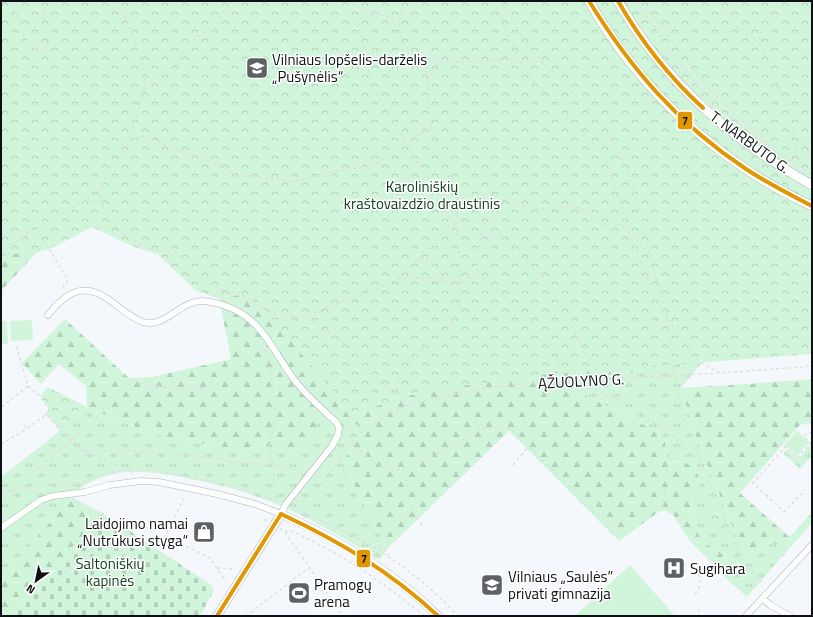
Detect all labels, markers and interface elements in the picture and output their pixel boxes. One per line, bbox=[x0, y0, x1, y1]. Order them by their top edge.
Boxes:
place label: Vilniaus lopšelis-darželis „Pušynėlis“ bbox=[272, 48, 427, 88]
school or university icon: Vilniaus lopšelis-darželis „Pušynėlis“ bbox=[244, 55, 270, 81]
street label: T. NARBUTO G. bbox=[705, 105, 795, 179]
line badge: 7 bbox=[677, 111, 693, 130]
text: 7 bbox=[682, 113, 688, 129]
park label: Karoliniškių kraštovaizdžio draustinis bbox=[344, 175, 500, 215]
street label: ĄŽUOLYNO G. bbox=[537, 367, 625, 395]
place label: Laidojimo namai „Nutrūkusi styga“ bbox=[77, 512, 188, 552]
shop icon: Laidojimo namai „Nutrūkusi styga“ bbox=[191, 519, 217, 545]
line badge: 7 bbox=[356, 549, 371, 568]
text: 7 bbox=[361, 551, 367, 567]
park label: Saltoniškių kapinės bbox=[75, 552, 145, 592]
hospital icon: Sugihara bbox=[661, 555, 687, 581]
place label: Sugihara bbox=[690, 557, 746, 580]
north arrow bbox=[16, 561, 56, 601]
place label: Vilniaus „Saulės” privati gimnazija bbox=[508, 565, 614, 605]
school or university icon: Vilniaus „Saulės” privati gimnazija bbox=[479, 572, 505, 598]
place label: Pramogų arena bbox=[314, 573, 372, 613]
sports icon: Pramogų arena bbox=[286, 580, 312, 606]
text: N bbox=[23, 581, 38, 598]

